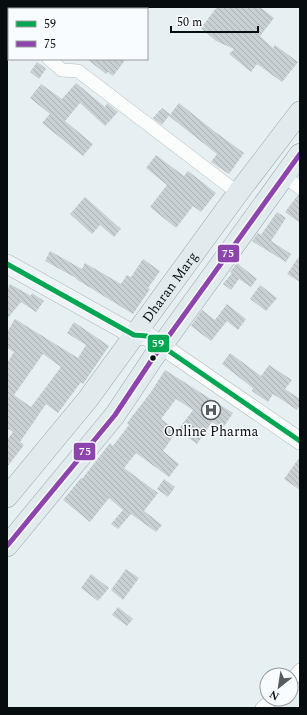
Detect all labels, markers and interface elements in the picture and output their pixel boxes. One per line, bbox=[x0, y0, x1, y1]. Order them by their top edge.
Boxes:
legend bbox=[8, 8, 148, 60]
scale bar bbox=[171, 8, 258, 34]
text: 50 m bbox=[177, 13, 202, 32]
text: 59 bbox=[44, 15, 56, 34]
text: 75 bbox=[44, 35, 56, 54]
line badge: 75 bbox=[217, 244, 240, 263]
text: 75 bbox=[222, 245, 234, 262]
street label: Dharan Marg bbox=[137, 247, 203, 327]
line badge: 59 bbox=[147, 334, 170, 353]
text: 59 bbox=[152, 335, 164, 352]
unlabelled marker bbox=[148, 353, 158, 363]
hospital icon: Online Pharma bbox=[200, 399, 222, 421]
place label: Online Pharma bbox=[164, 421, 258, 442]
line badge: 75 bbox=[73, 442, 96, 461]
text: 75 bbox=[79, 443, 91, 460]
north arrow bbox=[259, 667, 299, 707]
text: N bbox=[266, 686, 282, 705]

